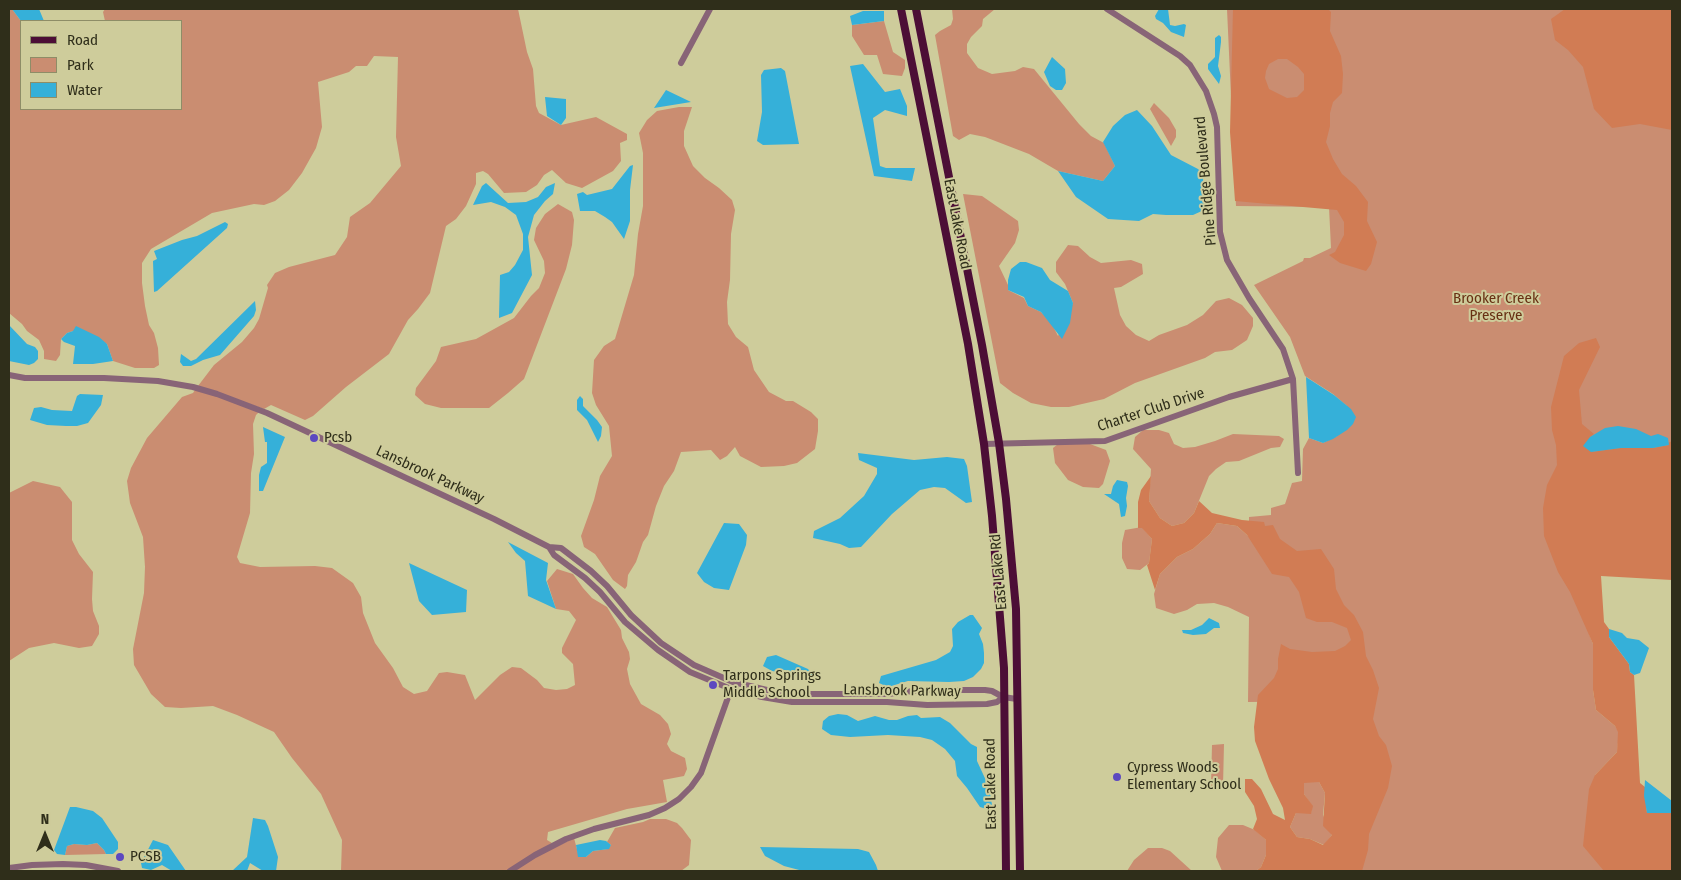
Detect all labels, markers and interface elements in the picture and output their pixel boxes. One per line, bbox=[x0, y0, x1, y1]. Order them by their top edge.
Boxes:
legend bbox=[20, 20, 182, 110]
text: Road bbox=[67, 31, 98, 49]
text: Park bbox=[67, 56, 94, 74]
text: Water bbox=[67, 81, 102, 99]
street label: Pine Ridge Boulevard bbox=[1191, 115, 1221, 247]
street label: East Lake Road bbox=[939, 177, 975, 271]
park label: Brooker Creek Preserve bbox=[1453, 290, 1539, 325]
street label: Charter Club Drive bbox=[1095, 384, 1207, 436]
place label: Pcsb bbox=[324, 429, 352, 447]
marker: Pcsb bbox=[308, 432, 320, 444]
street label: Lansbrook Parkway bbox=[373, 442, 487, 508]
street label: East Lake Rd bbox=[987, 533, 1011, 611]
place label: Tarpons Springs Middle School bbox=[723, 667, 821, 702]
marker: Tarpons Springs Middle School bbox=[707, 679, 719, 691]
street label: Lansbrook Parkway bbox=[843, 681, 961, 701]
street label: East Lake Road bbox=[981, 738, 1001, 830]
place label: Cypress Woods Elementary School bbox=[1127, 759, 1241, 794]
marker: Cypress Woods Elementary School bbox=[1111, 771, 1123, 783]
north arrow bbox=[20, 810, 70, 860]
text: N bbox=[41, 811, 49, 828]
place label: PCSB bbox=[130, 848, 161, 866]
marker: PCSB bbox=[114, 851, 126, 863]

